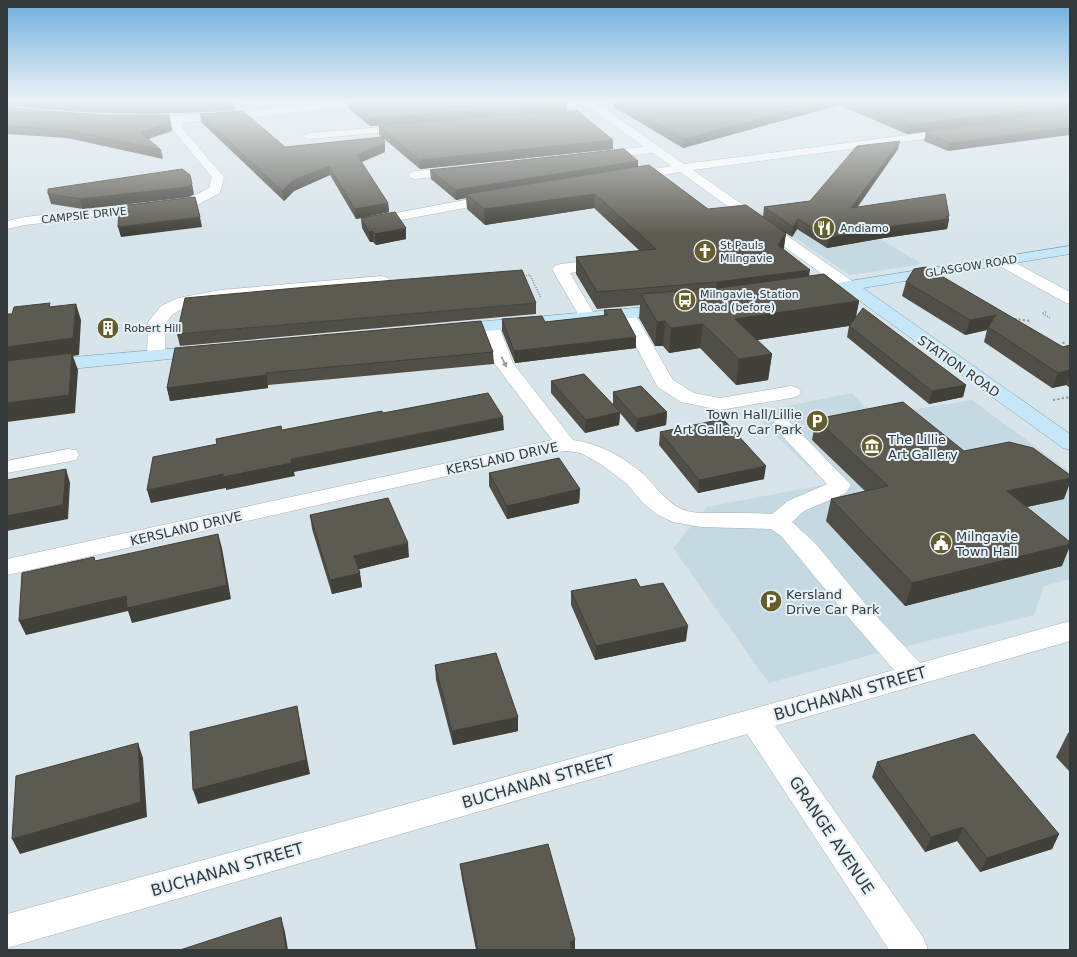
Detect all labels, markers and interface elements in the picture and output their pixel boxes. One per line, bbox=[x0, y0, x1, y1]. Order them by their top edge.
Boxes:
street label: CAMPSIE DRIVE bbox=[41, 205, 127, 226]
restaurant icon: Andiamo bbox=[811, 215, 837, 241]
place label: Andiamo bbox=[840, 222, 889, 235]
church icon: St Pauls Milngavie bbox=[692, 238, 718, 264]
place label: St Pauls Milngavie bbox=[720, 239, 773, 265]
street label: GLASGOW ROAD bbox=[924, 253, 1018, 280]
bus stop icon: Milngavie, Station Road (before) bbox=[672, 287, 698, 313]
place label: Milngavie, Station Road (before) bbox=[700, 288, 799, 314]
building icon: Robert Hill bbox=[95, 315, 121, 341]
place label: Robert Hill bbox=[124, 322, 181, 335]
street label: STATION ROAD bbox=[915, 332, 1003, 400]
one-way arrow bbox=[501, 356, 507, 368]
place label: Town Hall/Lillie Art Gallery Car Park bbox=[673, 407, 802, 437]
parking icon: Town Hall/Lillie Art Gallery Car Park bbox=[804, 408, 830, 434]
place label: The Lillie Art Gallery bbox=[887, 432, 958, 462]
museum icon: The Lillie Art Gallery bbox=[859, 433, 885, 459]
street label: KERSLAND DRIVE bbox=[445, 439, 560, 478]
street label: KERSLAND DRIVE bbox=[129, 508, 243, 549]
place label: Milngavie Town Hall bbox=[955, 529, 1018, 559]
public building icon: Milngavie Town Hall bbox=[928, 530, 954, 556]
place label: Kersland Drive Car Park bbox=[786, 587, 880, 617]
parking icon: Kersland Drive Car Park bbox=[758, 588, 784, 614]
street label: BUCHANAN STREET bbox=[772, 663, 929, 724]
street label: BUCHANAN STREET bbox=[460, 751, 617, 812]
street label: GRANGE AVENUE bbox=[785, 773, 878, 898]
street label: BUCHANAN STREET bbox=[149, 839, 306, 900]

